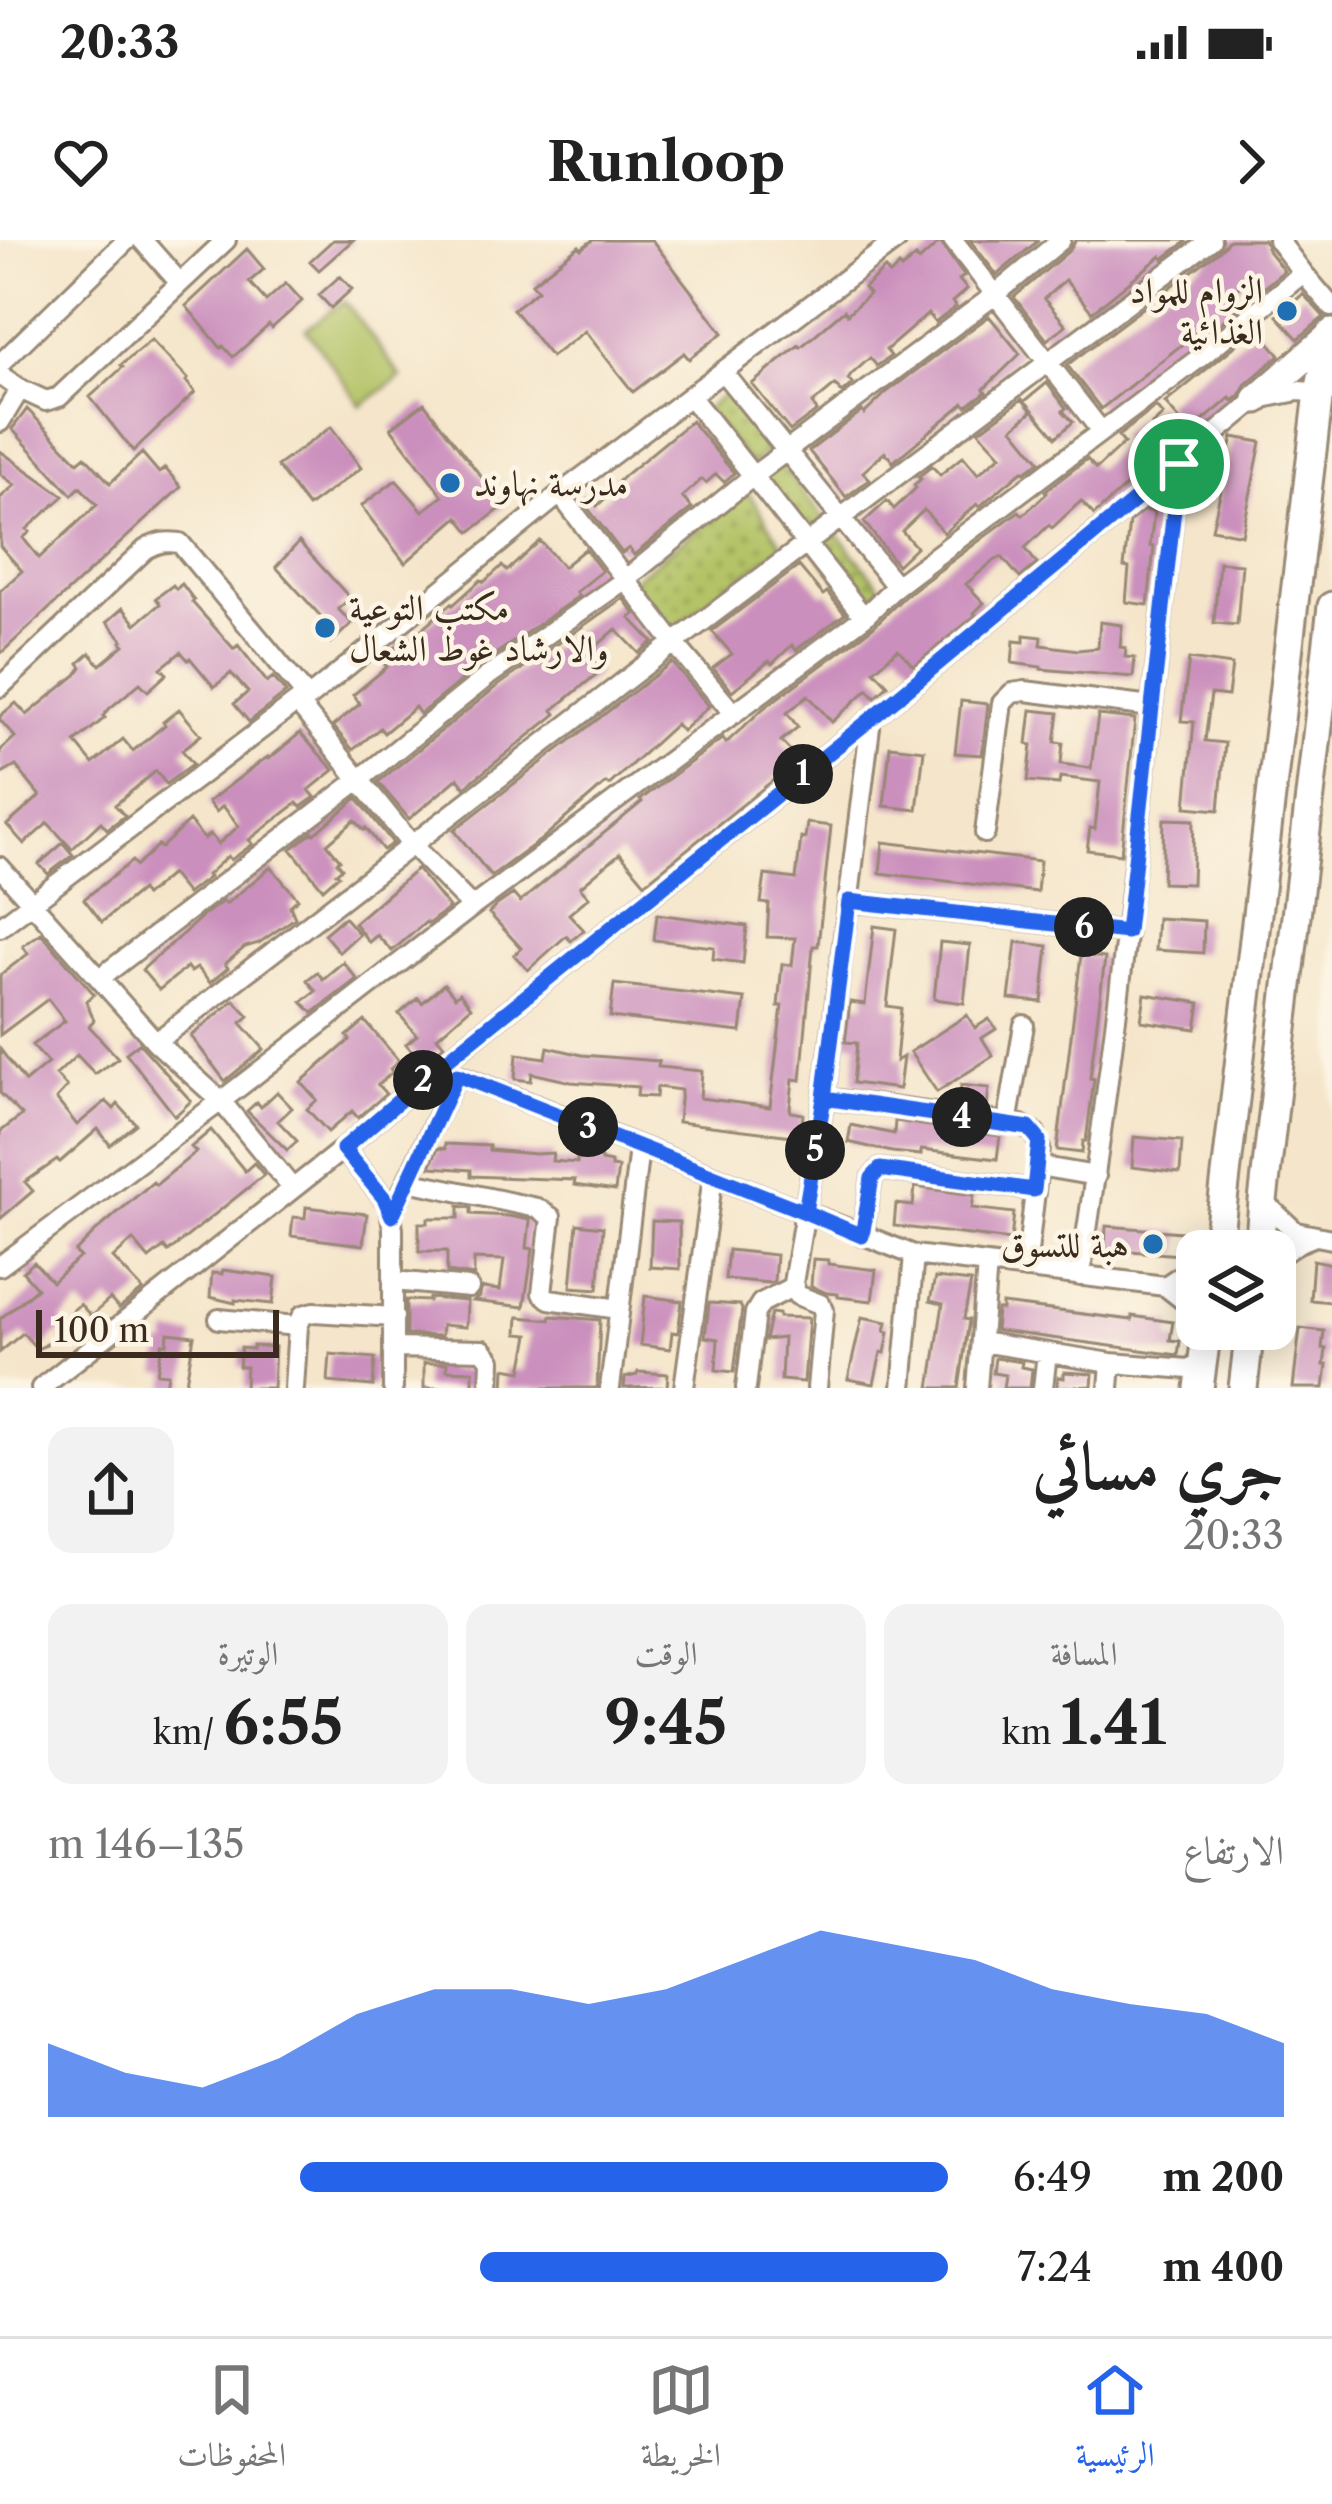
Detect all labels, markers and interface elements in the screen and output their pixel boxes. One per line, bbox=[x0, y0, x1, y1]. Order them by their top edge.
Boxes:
text: 20:33 bbox=[60, 14, 179, 70]
icon: heart bbox=[48, 129, 114, 195]
text: Runloop bbox=[547, 129, 785, 195]
icon: forward bbox=[1218, 129, 1284, 195]
place label: الزوام للمواد الغذائية bbox=[1129, 268, 1263, 353]
marker: الزوام للمواد الغذائية bbox=[1274, 298, 1300, 324]
pin bbox=[1128, 413, 1230, 515]
icon: arrive bbox=[1146, 431, 1212, 497]
place label: مدرسة نهاوند bbox=[474, 461, 628, 507]
marker: مدرسة نهاوند bbox=[437, 470, 463, 496]
place label: مكتب التوعية والارشاد غوط الشعال bbox=[349, 585, 609, 671]
marker: مكتب التوعية والارشاد غوط الشعال bbox=[312, 615, 338, 641]
pin: 1 bbox=[773, 744, 833, 804]
text: 1 bbox=[796, 753, 810, 794]
pin: 6 bbox=[1054, 897, 1114, 957]
text: 6 bbox=[1074, 906, 1094, 947]
pin: 2 bbox=[393, 1050, 453, 1110]
text: 2 bbox=[413, 1059, 433, 1100]
pin: 4 bbox=[932, 1087, 992, 1147]
text: 4 bbox=[952, 1096, 972, 1137]
pin: 3 bbox=[558, 1097, 618, 1157]
text: 3 bbox=[579, 1106, 597, 1147]
pin: 5 bbox=[785, 1120, 845, 1180]
text: 5 bbox=[806, 1129, 824, 1170]
place label: هبة للتسوق bbox=[1001, 1222, 1129, 1267]
map controls bbox=[1176, 1230, 1296, 1350]
button: layers bbox=[1176, 1230, 1296, 1350]
marker: هبة للتسوق bbox=[1140, 1231, 1166, 1257]
scale bar bbox=[36, 1304, 279, 1357]
text: 100 m bbox=[54, 1310, 149, 1351]
text: جري مسائي bbox=[1032, 1425, 1284, 1506]
button: share bbox=[48, 1427, 174, 1553]
text: 20:33 bbox=[1183, 1511, 1284, 1559]
text: الوتيرة bbox=[218, 1633, 278, 1674]
text: الوقت bbox=[634, 1633, 698, 1674]
text: المسافة bbox=[1050, 1633, 1118, 1674]
text: 6:55 bbox=[223, 1686, 343, 1760]
text: 9:45 bbox=[605, 1686, 727, 1760]
text: 1.41 bbox=[1060, 1686, 1166, 1760]
text: /km bbox=[153, 1712, 223, 1753]
text: km bbox=[1002, 1712, 1060, 1753]
text: 135–146 m bbox=[48, 1820, 245, 1868]
text: الارتفاع bbox=[1183, 1826, 1284, 1874]
text: 6:49 bbox=[1013, 2153, 1092, 2201]
text: 200 m bbox=[1163, 2153, 1284, 2201]
text: 7:24 bbox=[1017, 2243, 1092, 2291]
text: 400 m bbox=[1163, 2243, 1284, 2291]
tab: المحفوظات bbox=[177, 2357, 286, 2487]
tab: الخريطة bbox=[641, 2357, 721, 2487]
tab: الرئيسية bbox=[1075, 2357, 1155, 2487]

